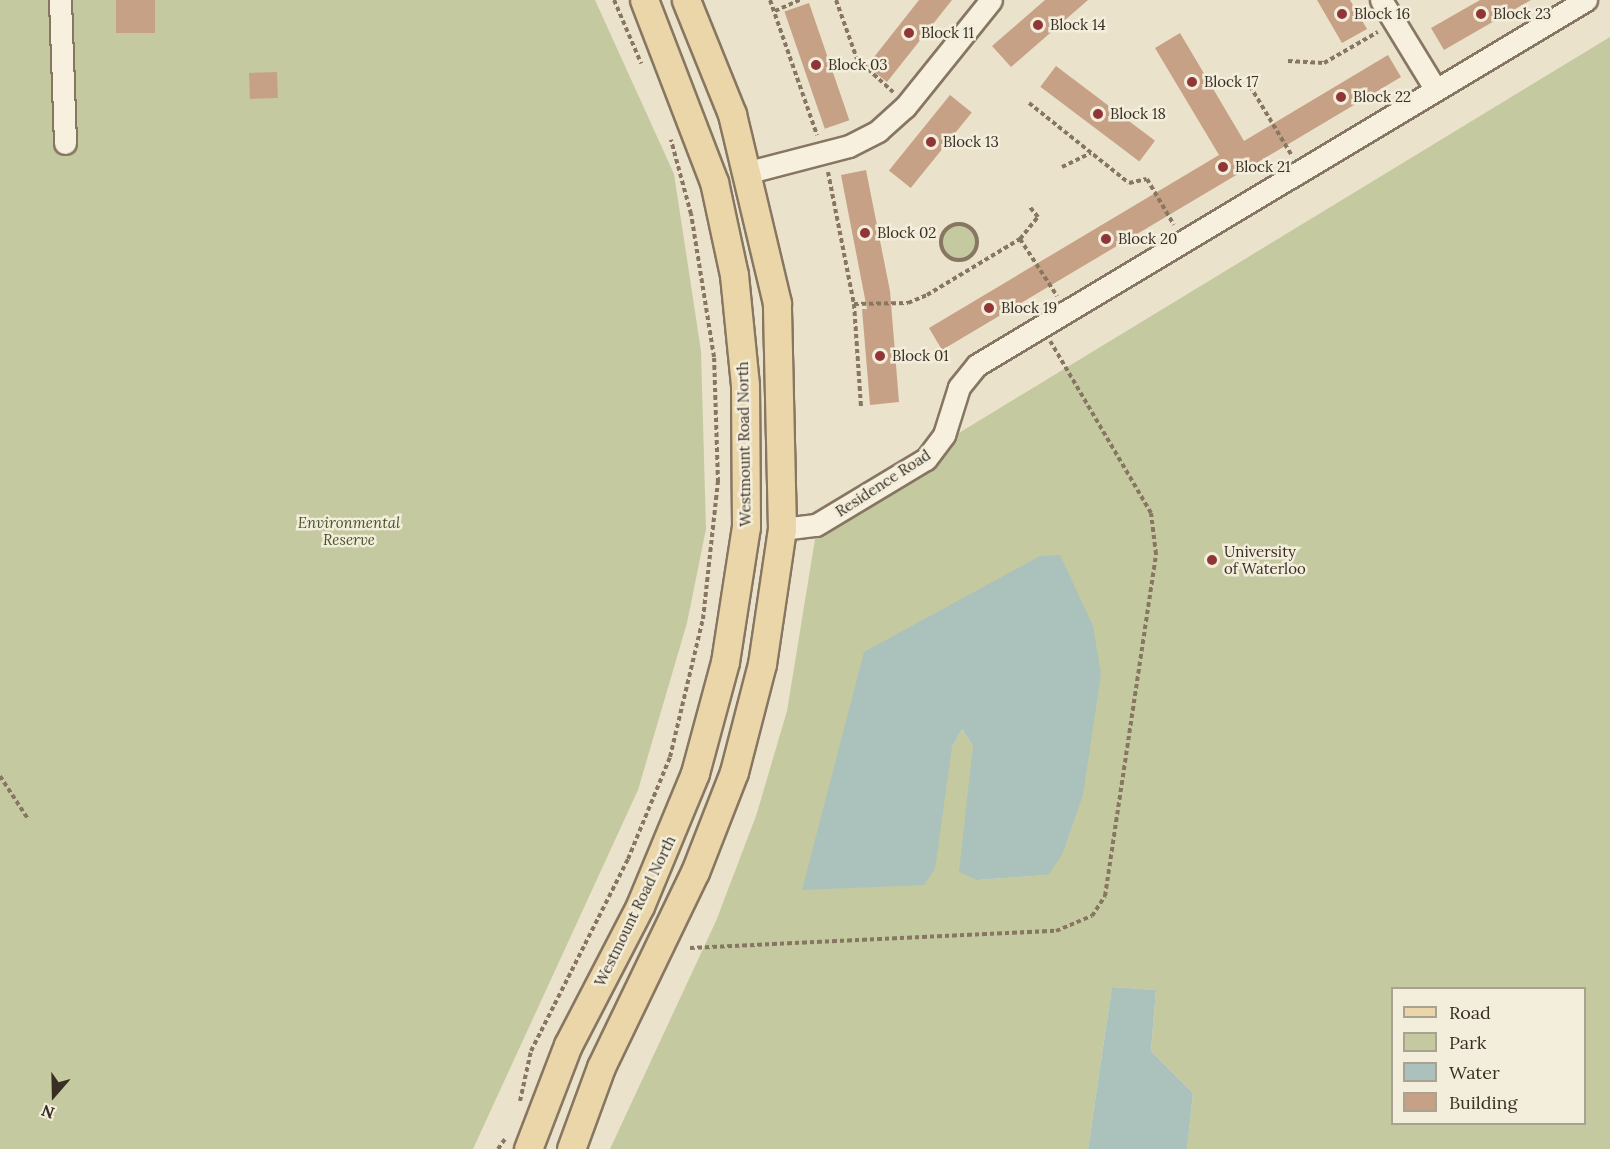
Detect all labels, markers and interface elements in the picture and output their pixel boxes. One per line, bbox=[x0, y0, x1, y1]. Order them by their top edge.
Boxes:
place label: Block 16 bbox=[1354, 5, 1410, 23]
place label: Block 23 bbox=[1493, 5, 1551, 23]
marker: Block 16 bbox=[1335, 7, 1349, 21]
marker: Block 23 bbox=[1474, 7, 1488, 21]
place label: Block 14 bbox=[1050, 16, 1106, 34]
marker: Block 14 bbox=[1031, 18, 1045, 32]
place label: Block 11 bbox=[921, 24, 974, 42]
marker: Block 11 bbox=[902, 26, 916, 40]
place label: Block 03 bbox=[828, 56, 888, 74]
marker: Block 03 bbox=[809, 58, 823, 72]
place label: Block 17 bbox=[1204, 73, 1258, 91]
marker: Block 17 bbox=[1185, 75, 1199, 89]
place label: Block 22 bbox=[1353, 88, 1411, 106]
marker: Block 22 bbox=[1334, 90, 1348, 104]
place label: Block 18 bbox=[1110, 105, 1166, 123]
marker: Block 18 bbox=[1091, 107, 1105, 121]
place label: Block 13 bbox=[943, 133, 999, 151]
marker: Block 13 bbox=[924, 135, 938, 149]
place label: Block 21 bbox=[1235, 158, 1291, 176]
marker: Block 21 bbox=[1216, 160, 1230, 174]
place label: Block 02 bbox=[877, 224, 936, 242]
marker: Block 02 bbox=[858, 226, 872, 240]
place label: Block 20 bbox=[1118, 230, 1177, 248]
marker: Block 20 bbox=[1099, 232, 1113, 246]
place label: Block 19 bbox=[1001, 299, 1057, 317]
marker: Block 19 bbox=[982, 301, 996, 315]
place label: Block 01 bbox=[892, 347, 949, 365]
marker: Block 01 bbox=[873, 349, 887, 363]
street label: Westmount Road North bbox=[734, 361, 754, 527]
street label: Residence Road bbox=[832, 446, 934, 520]
park label: Environmental Reserve bbox=[298, 513, 400, 548]
place label: University of Waterloo bbox=[1224, 542, 1306, 577]
marker: University of Waterloo bbox=[1205, 553, 1219, 567]
street label: Westmount Road North bbox=[591, 833, 679, 989]
legend bbox=[1391, 987, 1586, 1125]
text: Road bbox=[1449, 1001, 1491, 1024]
text: Park bbox=[1449, 1031, 1486, 1054]
text: Water bbox=[1449, 1061, 1500, 1084]
north arrow bbox=[24, 1065, 84, 1125]
text: Building bbox=[1449, 1091, 1517, 1114]
text: N bbox=[39, 1100, 57, 1123]

